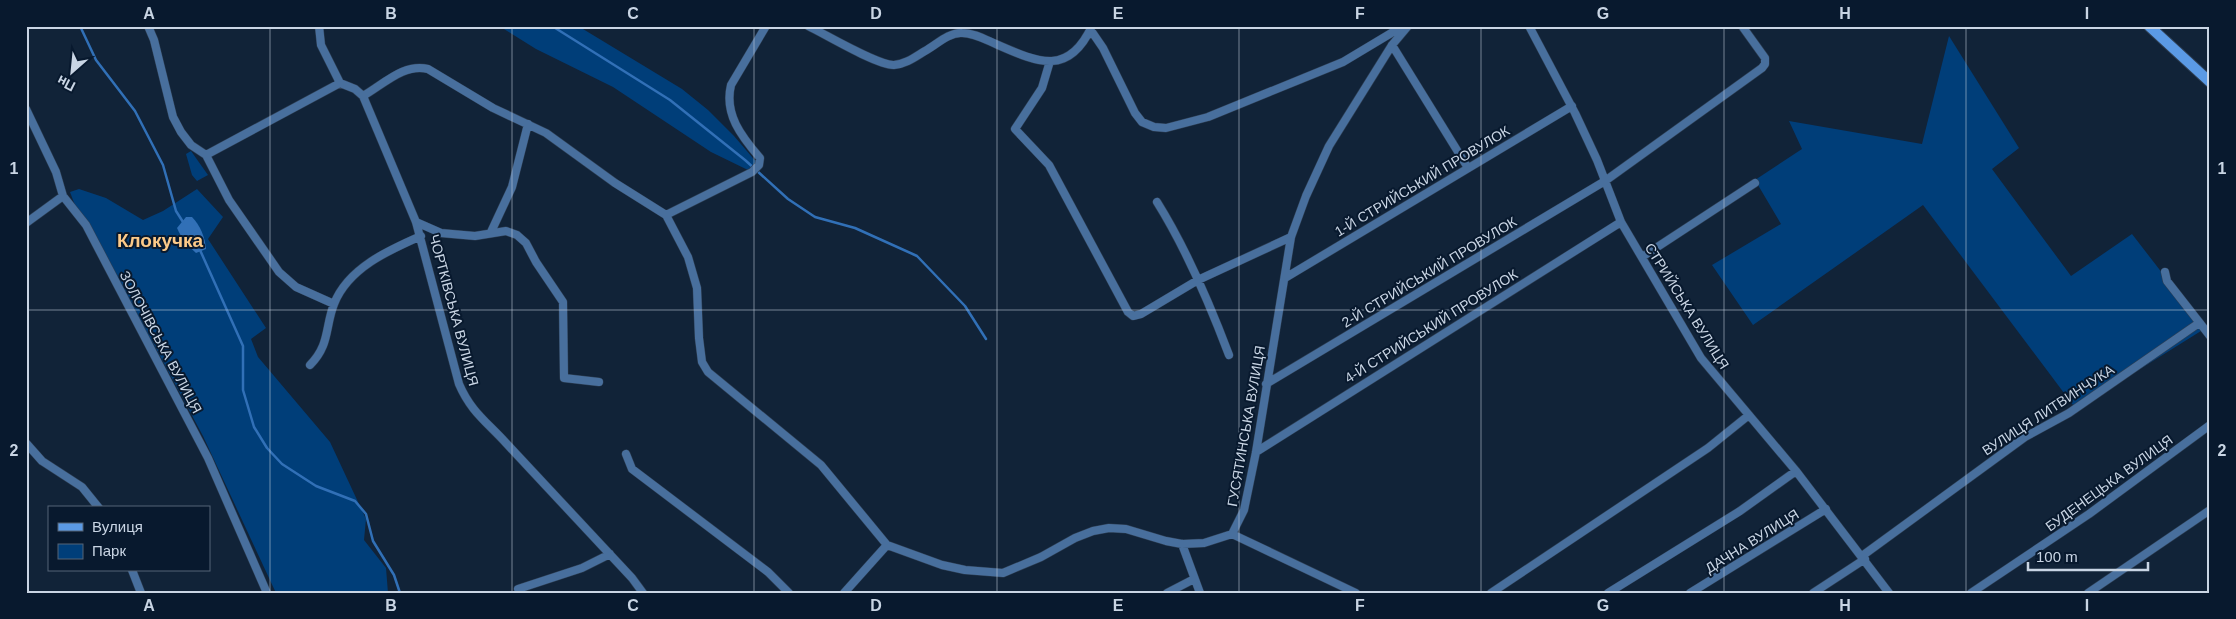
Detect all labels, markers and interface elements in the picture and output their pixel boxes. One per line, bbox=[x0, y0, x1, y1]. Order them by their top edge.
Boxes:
text: A bbox=[143, 5, 155, 22]
text: B bbox=[385, 5, 397, 22]
text: C bbox=[627, 5, 639, 22]
text: D bbox=[870, 5, 882, 22]
text: E bbox=[1113, 5, 1124, 22]
text: F bbox=[1355, 5, 1365, 22]
text: G bbox=[1597, 5, 1609, 22]
text: H bbox=[1839, 5, 1851, 22]
text: I bbox=[2085, 5, 2089, 22]
north arrow bbox=[48, 48, 98, 98]
text: Пн bbox=[54, 72, 78, 95]
street label: 1-Й СТРИЙСЬКИЙ ПРОВУЛОК bbox=[1331, 121, 1513, 240]
text: 1 bbox=[10, 160, 19, 177]
text: 1 bbox=[2218, 160, 2227, 177]
street label: 2-Й СТРИЙСЬКИЙ ПРОВУЛОК bbox=[1338, 212, 1520, 331]
district label: Клокучка bbox=[117, 230, 204, 251]
street label: ЧОРТКІВСЬКА ВУЛИЦЯ bbox=[426, 233, 482, 387]
street label: СТРИЙСЬКА ВУЛИЦЯ bbox=[1642, 240, 1733, 372]
street label: 4-Й СТРИЙСЬКИЙ ПРОВУЛОК bbox=[1341, 265, 1521, 386]
street label: ЗОЛОЧІВСЬКА ВУЛИЦЯ bbox=[117, 268, 205, 416]
street label: ГУСЯТИНСЬКА ВУЛИЦЯ bbox=[1224, 344, 1268, 508]
street label: ВУЛИЦЯ ЛИТВИНЧУКА bbox=[1979, 361, 2117, 459]
street label: БУДЕНЕЦЬКА ВУЛИЦЯ bbox=[2042, 431, 2176, 535]
text: 2 bbox=[10, 442, 19, 459]
text: 2 bbox=[2218, 442, 2227, 459]
legend bbox=[48, 506, 210, 572]
street label: ДАЧНА ВУЛИЦЯ bbox=[1702, 506, 1802, 576]
text: Вулиця bbox=[92, 518, 143, 535]
scale bar bbox=[2028, 539, 2148, 571]
text: Парк bbox=[92, 542, 126, 559]
text: 100 m bbox=[2036, 548, 2078, 565]
text: A bbox=[143, 597, 155, 614]
text: B bbox=[385, 597, 397, 614]
text: C bbox=[627, 597, 639, 614]
text: D bbox=[870, 597, 882, 614]
text: E bbox=[1113, 597, 1124, 614]
text: F bbox=[1355, 597, 1365, 614]
text: G bbox=[1597, 597, 1609, 614]
text: H bbox=[1839, 597, 1851, 614]
text: I bbox=[2085, 597, 2089, 614]

